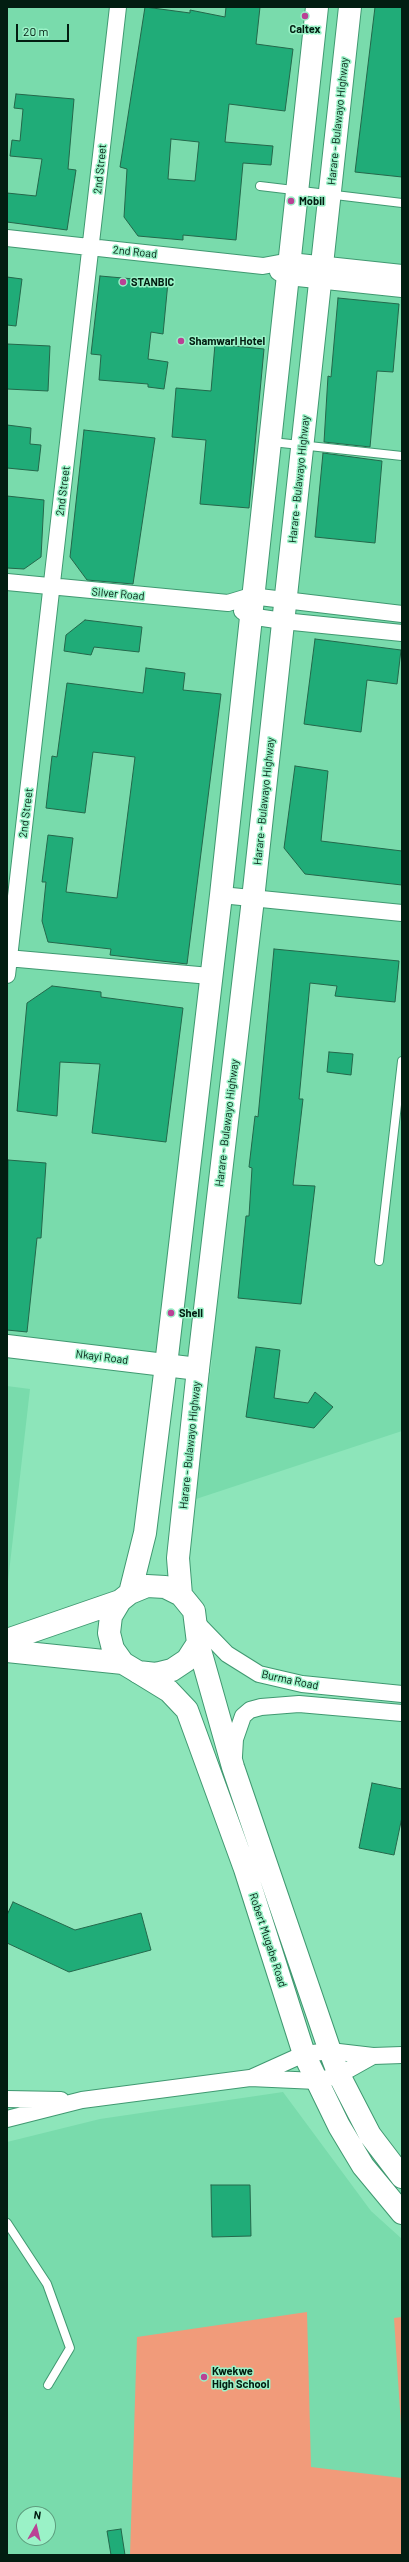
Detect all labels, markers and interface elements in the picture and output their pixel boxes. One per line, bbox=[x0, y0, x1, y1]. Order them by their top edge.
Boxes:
marker: Caltex bbox=[300, 11, 310, 21]
scale bar bbox=[18, 16, 71, 42]
place label: Caltex bbox=[290, 22, 320, 36]
text: 20 m bbox=[23, 24, 49, 38]
street label: Harare - Bulawayo Highway bbox=[325, 57, 351, 185]
street label: 2nd Street bbox=[91, 143, 109, 195]
place label: Mobil bbox=[299, 194, 325, 208]
marker: Mobil bbox=[286, 196, 296, 206]
street label: 2nd Road bbox=[112, 243, 158, 261]
place label: STANBIC bbox=[131, 275, 174, 289]
marker: STANBIC bbox=[118, 277, 128, 287]
place label: Shamwarl Hotel bbox=[189, 334, 265, 348]
marker: Shamwarl Hotel bbox=[176, 336, 186, 346]
street label: Harare - Bulawayo Highway bbox=[286, 415, 312, 543]
street label: 2nd Street bbox=[53, 465, 73, 517]
street label: Silver Road bbox=[91, 585, 145, 603]
street label: Harare - Bulawayo Highway bbox=[251, 737, 277, 865]
street label: 2nd Street bbox=[16, 787, 36, 839]
street label: Harare - Bulawayo Highway bbox=[213, 1059, 241, 1187]
place label: Shell bbox=[179, 1306, 203, 1320]
marker: Shell bbox=[166, 1308, 176, 1318]
street label: Nkayi Road bbox=[75, 1347, 129, 1367]
street label: Harare - Bulawayo Highway bbox=[177, 1381, 203, 1509]
street label: Burma Road bbox=[260, 1668, 320, 1692]
street label: Robert Mugabe Road bbox=[247, 1891, 289, 1989]
place label: Kwekwe High School bbox=[212, 2364, 269, 2390]
marker: Kwekwe High School bbox=[199, 2372, 209, 2382]
north arrow bbox=[16, 2506, 56, 2546]
text: N bbox=[33, 2508, 42, 2522]

